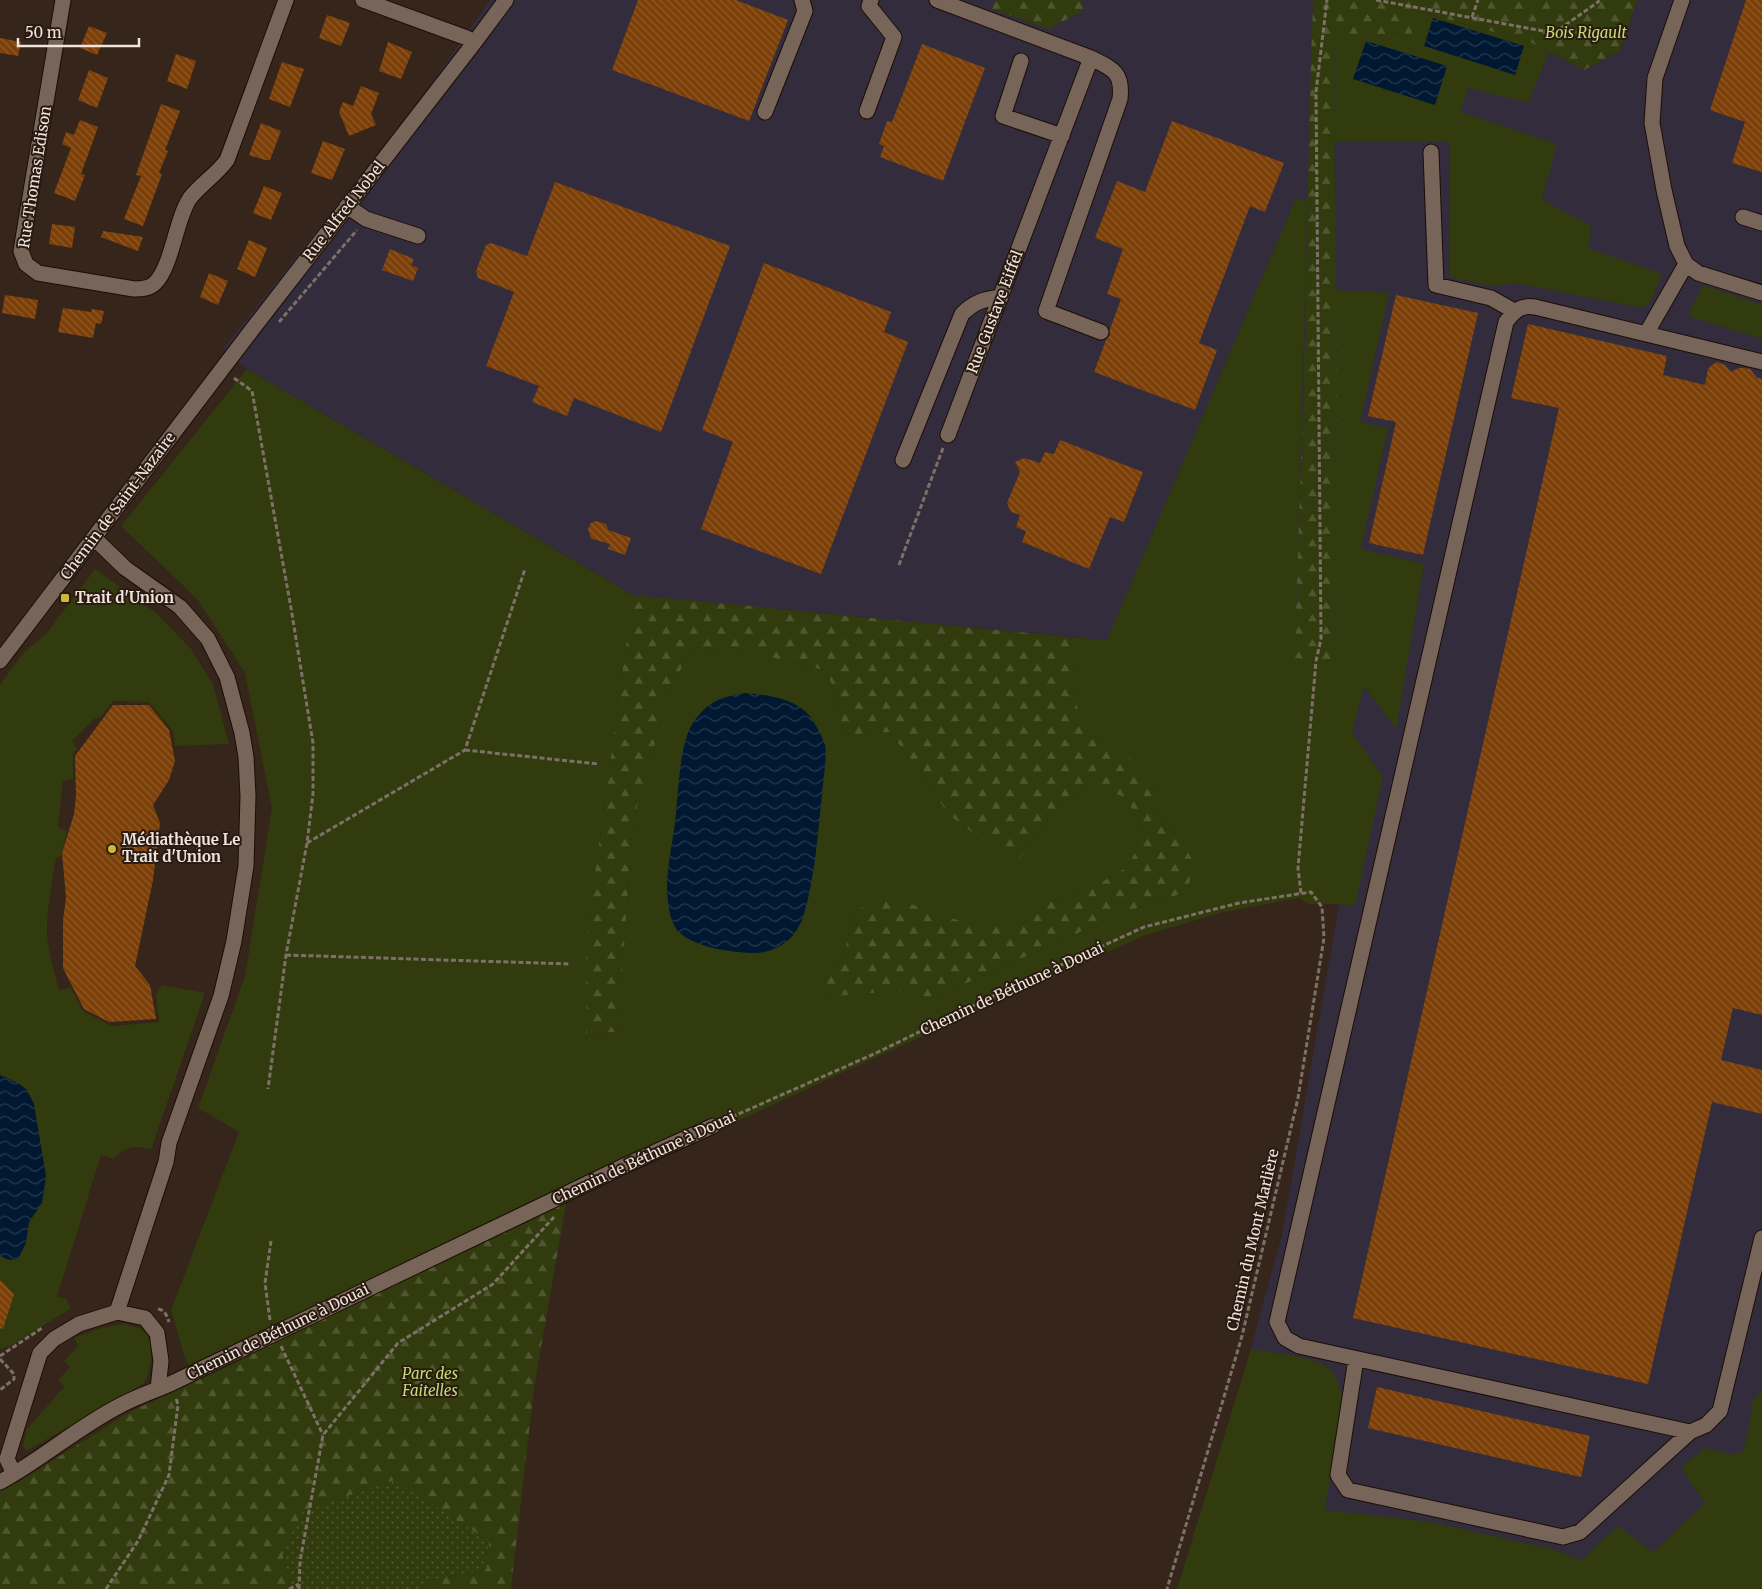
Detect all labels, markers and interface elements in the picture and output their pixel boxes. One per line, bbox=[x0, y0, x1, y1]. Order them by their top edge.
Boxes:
scale bar bbox=[18, 15, 139, 47]
text: 50 m bbox=[25, 23, 62, 42]
park label: Bois Rigault bbox=[1545, 23, 1627, 42]
street label: Rue Thomas Edison bbox=[14, 104, 55, 249]
street label: Rue Alfred Nobel bbox=[299, 157, 389, 264]
street label: Rue Gustave Eiffel bbox=[962, 247, 1027, 376]
street label: Chemin de Saint-Nazaire bbox=[56, 428, 179, 583]
place label: Trait d'Union bbox=[75, 588, 174, 607]
marker: Trait d'Union bbox=[59, 592, 71, 604]
place label: Médiathèque Le Trait d'Union bbox=[122, 830, 240, 866]
marker: Médiathèque Le Trait d'Union bbox=[106, 843, 118, 855]
street label: Chemin de Béthune à Douai bbox=[917, 938, 1106, 1039]
street label: Chemin de Béthune à Douai bbox=[549, 1107, 738, 1208]
street label: Chemin du Mont Marlière bbox=[1222, 1147, 1283, 1333]
street label: Chemin de Béthune à Douai bbox=[184, 1279, 372, 1384]
park label: Parc des Faitelles bbox=[401, 1364, 458, 1400]

